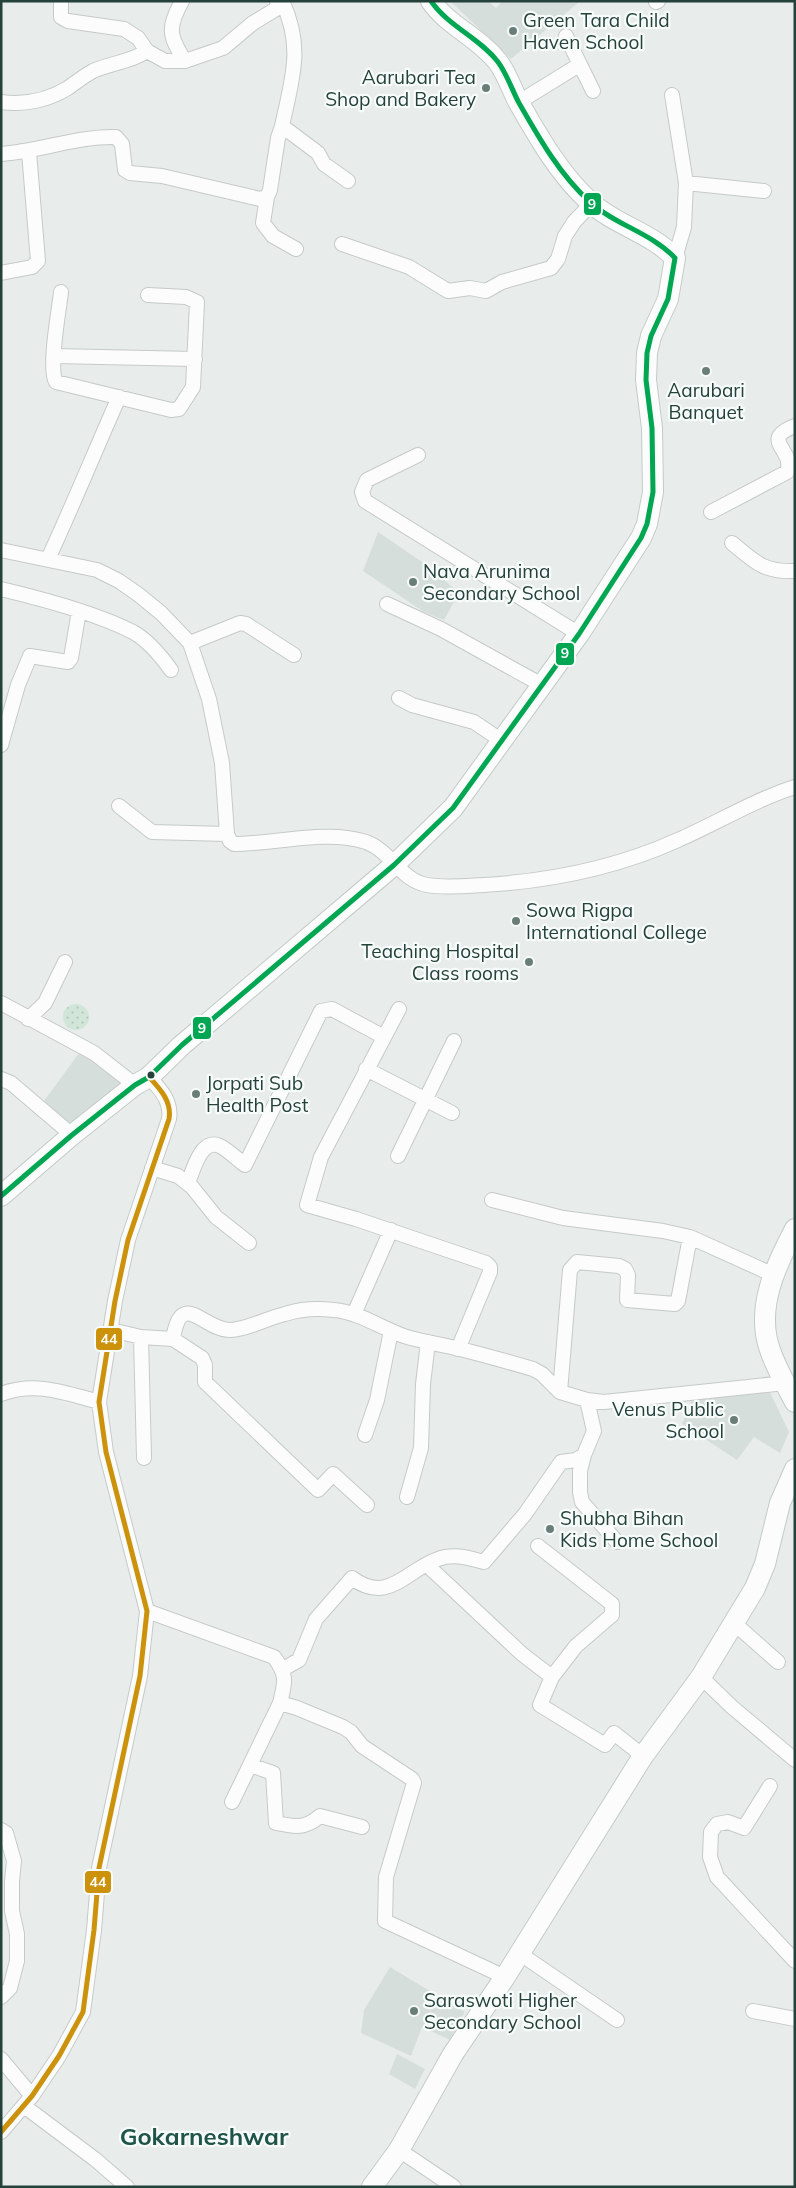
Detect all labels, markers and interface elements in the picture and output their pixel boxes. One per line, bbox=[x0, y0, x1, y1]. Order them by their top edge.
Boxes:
place label: Green Tara Child Haven School bbox=[523, 8, 670, 54]
marker: Green Tara Child Haven School bbox=[507, 25, 519, 37]
place label: Aarubari Tea Shop and Bakery bbox=[325, 65, 476, 111]
marker: Aarubari Tea Shop and Bakery bbox=[480, 82, 492, 94]
line badge: 9 bbox=[583, 192, 602, 216]
text: 9 bbox=[588, 195, 596, 213]
marker: Aarubari Banquet bbox=[700, 365, 712, 377]
place label: Aarubari Banquet bbox=[667, 378, 745, 424]
place label: Nava Arunima Secondary School bbox=[423, 559, 580, 605]
marker: Nava Arunima Secondary School bbox=[407, 576, 419, 588]
line badge: 9 bbox=[555, 642, 575, 666]
text: 9 bbox=[561, 644, 569, 662]
place label: Sowa Rigpa International College bbox=[526, 898, 707, 944]
marker: Sowa Rigpa International College bbox=[510, 915, 522, 927]
place label: Teaching Hospital Class rooms bbox=[361, 939, 519, 985]
marker: Teaching Hospital Class rooms bbox=[523, 956, 535, 968]
line badge: 9 bbox=[192, 1016, 212, 1040]
text: 9 bbox=[198, 1019, 206, 1037]
unlabelled marker bbox=[146, 1070, 156, 1080]
place label: Jorpati Sub Health Post bbox=[206, 1071, 309, 1117]
marker: Jorpati Sub Health Post bbox=[190, 1088, 202, 1100]
line badge: 44 bbox=[95, 1327, 123, 1351]
text: 44 bbox=[101, 1330, 118, 1348]
place label: Venus Public School bbox=[612, 1397, 724, 1443]
marker: Venus Public School bbox=[728, 1414, 740, 1426]
place label: Shubha Bihan Kids Home School bbox=[560, 1506, 718, 1552]
marker: Shubha Bihan Kids Home School bbox=[544, 1523, 556, 1535]
line badge: 44 bbox=[84, 1870, 112, 1894]
text: 44 bbox=[90, 1873, 107, 1891]
place label: Saraswoti Higher Secondary School bbox=[424, 1988, 581, 2034]
marker: Saraswoti Higher Secondary School bbox=[408, 2005, 420, 2017]
district label: Gokarneshwar bbox=[120, 2121, 289, 2151]

